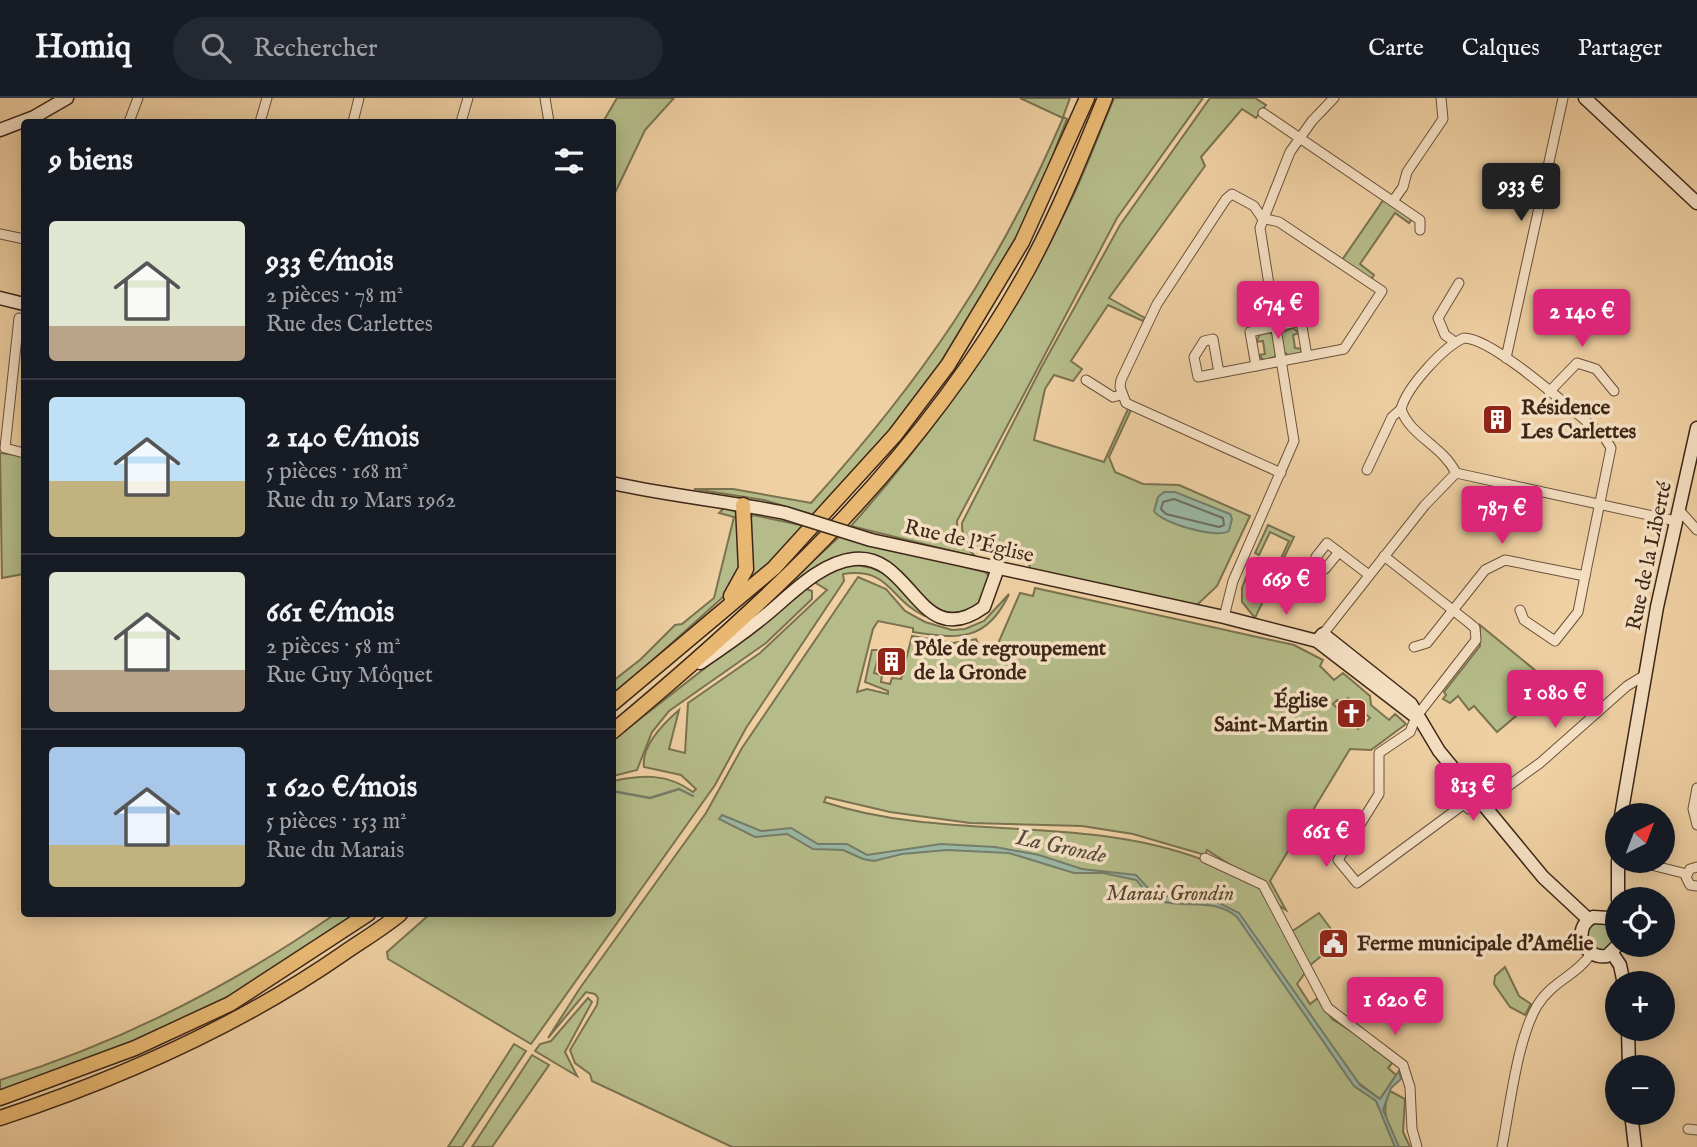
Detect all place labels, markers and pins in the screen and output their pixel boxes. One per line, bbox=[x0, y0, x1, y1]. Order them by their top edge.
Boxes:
pin: 933 € bbox=[1472, 164, 1570, 223]
pin: 674 € bbox=[1229, 282, 1327, 341]
pin: 2 140 € bbox=[1517, 289, 1647, 349]
place label: Résidence Les Carlettes bbox=[1521, 395, 1636, 446]
building icon: Résidence Les Carlettes bbox=[1481, 403, 1515, 437]
pin: 787 € bbox=[1453, 486, 1551, 546]
pin: 669 € bbox=[1237, 558, 1335, 617]
place label: Pôle de regroupement de la Gronde bbox=[914, 636, 1107, 687]
building icon: Pôle de regroupement de la Gronde bbox=[874, 644, 908, 678]
pin: 1 080 € bbox=[1490, 670, 1620, 730]
place label: Église Saint-Martin bbox=[1214, 687, 1328, 739]
church icon: Église Saint-Martin bbox=[1334, 696, 1368, 730]
pin: 813 € bbox=[1424, 764, 1522, 823]
pin: 661 € bbox=[1277, 810, 1375, 869]
public building icon: Ferme municipale d'Amélie bbox=[1317, 927, 1351, 961]
place label: Ferme municipale d'Amélie bbox=[1357, 931, 1594, 958]
pin: 1 620 € bbox=[1330, 978, 1460, 1037]

